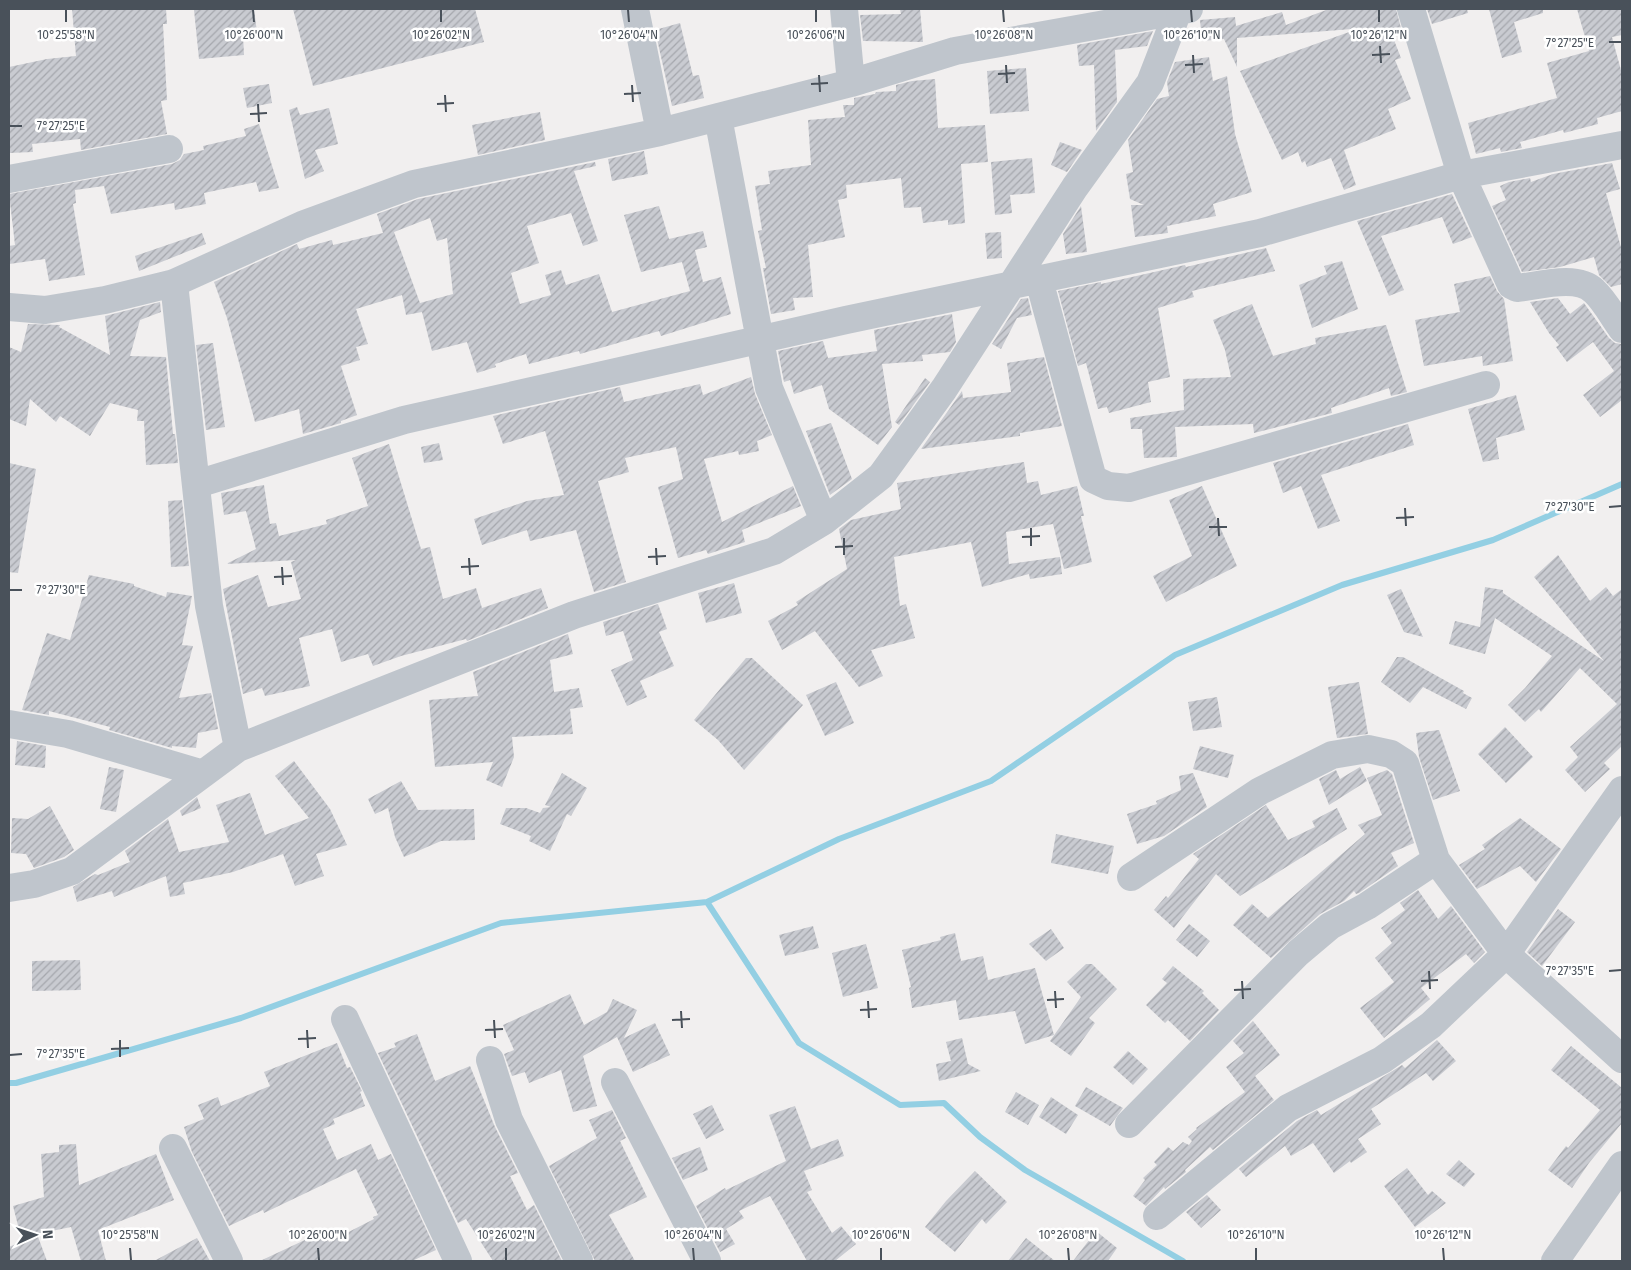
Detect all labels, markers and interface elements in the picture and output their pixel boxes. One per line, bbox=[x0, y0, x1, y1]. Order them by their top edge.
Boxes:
text: 10°25'58"N bbox=[37, 28, 95, 42]
text: 10°26'00"N bbox=[224, 28, 284, 42]
text: 10°26'02"N bbox=[412, 28, 470, 42]
text: 10°26'04"N bbox=[600, 28, 658, 42]
text: 10°26'06"N bbox=[787, 28, 845, 42]
text: 10°26'08"N bbox=[975, 28, 1033, 42]
text: 10°26'10"N bbox=[1163, 28, 1221, 42]
text: 10°26'12"N bbox=[1350, 28, 1408, 42]
text: 7°27'25"E bbox=[1546, 36, 1594, 50]
text: 7°27'25"E bbox=[37, 119, 85, 133]
text: 7°27'30"E bbox=[1545, 500, 1595, 514]
text: 7°27'30"E bbox=[36, 583, 86, 597]
text: 7°27'35"E bbox=[1546, 964, 1594, 978]
text: 7°27'35"E bbox=[37, 1047, 85, 1061]
north arrow bbox=[10, 1210, 60, 1260]
text: 10°25'58"N bbox=[101, 1228, 159, 1242]
text: 10°26'00"N bbox=[288, 1228, 348, 1242]
text: 10°26'02"N bbox=[477, 1228, 535, 1242]
text: 10°26'04"N bbox=[664, 1228, 722, 1242]
text: 10°26'06"N bbox=[852, 1228, 910, 1242]
text: 10°26'08"N bbox=[1039, 1228, 1097, 1242]
text: 10°26'10"N bbox=[1227, 1228, 1285, 1242]
text: 10°26'12"N bbox=[1414, 1228, 1472, 1242]
text: N bbox=[39, 1229, 56, 1239]

